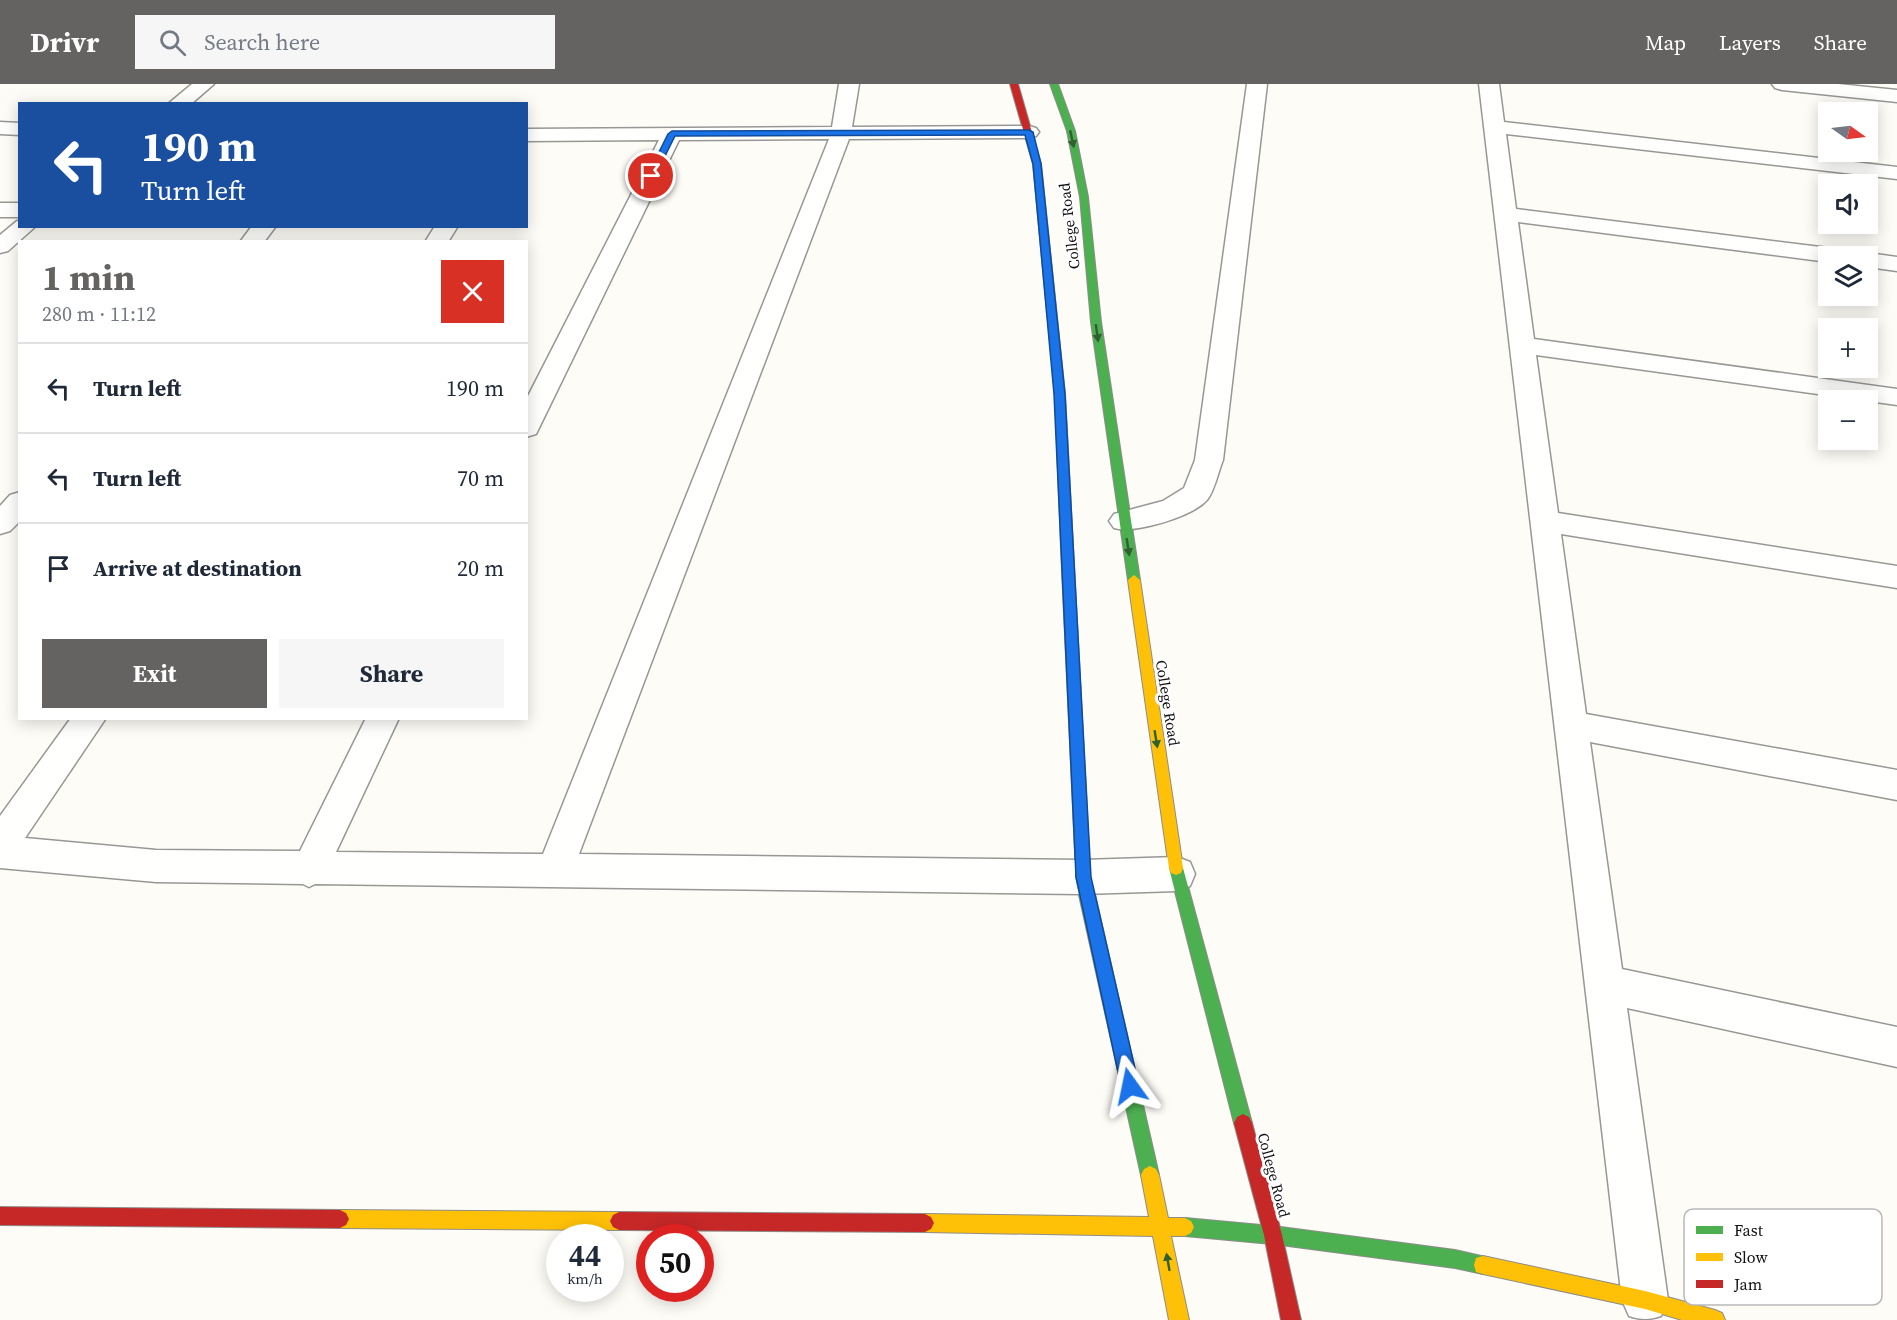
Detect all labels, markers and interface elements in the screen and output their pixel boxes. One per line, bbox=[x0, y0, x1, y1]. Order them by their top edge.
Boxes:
search box bbox=[135, 15, 555, 69]
text: Drivr bbox=[30, 23, 99, 61]
icon: search bbox=[156, 26, 189, 59]
text: Search here bbox=[204, 27, 320, 57]
text: Map bbox=[1645, 28, 1686, 57]
text: Layers bbox=[1719, 28, 1781, 57]
text: Share bbox=[1814, 28, 1867, 57]
north arrow bbox=[1818, 102, 1878, 162]
map controls bbox=[1818, 102, 1878, 450]
text: 190 m bbox=[141, 117, 256, 175]
icon: left bbox=[42, 126, 120, 204]
one-way arrow bbox=[1068, 130, 1078, 149]
pin bbox=[625, 150, 676, 201]
icon: arrive bbox=[634, 159, 667, 192]
text: Turn left bbox=[141, 172, 245, 209]
button: sound bbox=[1818, 174, 1878, 234]
street label: College Road bbox=[1053, 181, 1085, 270]
button: layers bbox=[1818, 246, 1878, 306]
text: 1 min bbox=[42, 253, 135, 302]
button: close bbox=[441, 260, 504, 323]
text: 280 m · 11:12 bbox=[42, 300, 156, 328]
button: + bbox=[1818, 318, 1878, 378]
one-way arrow bbox=[1093, 323, 1102, 342]
icon: left bbox=[42, 372, 75, 405]
text: Turn left bbox=[93, 373, 181, 403]
text: 190 m bbox=[446, 373, 504, 403]
button: − bbox=[1818, 390, 1878, 450]
icon: left bbox=[42, 462, 75, 495]
text: Turn left bbox=[93, 463, 181, 493]
text: 70 m bbox=[457, 463, 504, 493]
one-way arrow bbox=[1123, 537, 1132, 556]
icon: arrive bbox=[42, 552, 75, 585]
text: Arrive at destination bbox=[93, 553, 302, 583]
text: 20 m bbox=[457, 553, 504, 583]
button: Exit bbox=[42, 639, 267, 708]
button: Share bbox=[279, 639, 504, 708]
street label: College Road bbox=[1151, 658, 1185, 748]
one-way arrow bbox=[1152, 730, 1161, 749]
position arrow bbox=[1098, 1054, 1162, 1118]
street label: College Road bbox=[1253, 1130, 1296, 1220]
legend bbox=[1684, 1209, 1882, 1305]
text: Fast bbox=[1734, 1219, 1764, 1241]
speed limit sign: 50 bbox=[636, 1224, 714, 1302]
text: 44 bbox=[569, 1235, 601, 1276]
text: Slow bbox=[1734, 1246, 1769, 1268]
one-way arrow bbox=[1163, 1253, 1172, 1272]
text: km/h bbox=[567, 1268, 603, 1289]
text: Jam bbox=[1733, 1273, 1762, 1295]

